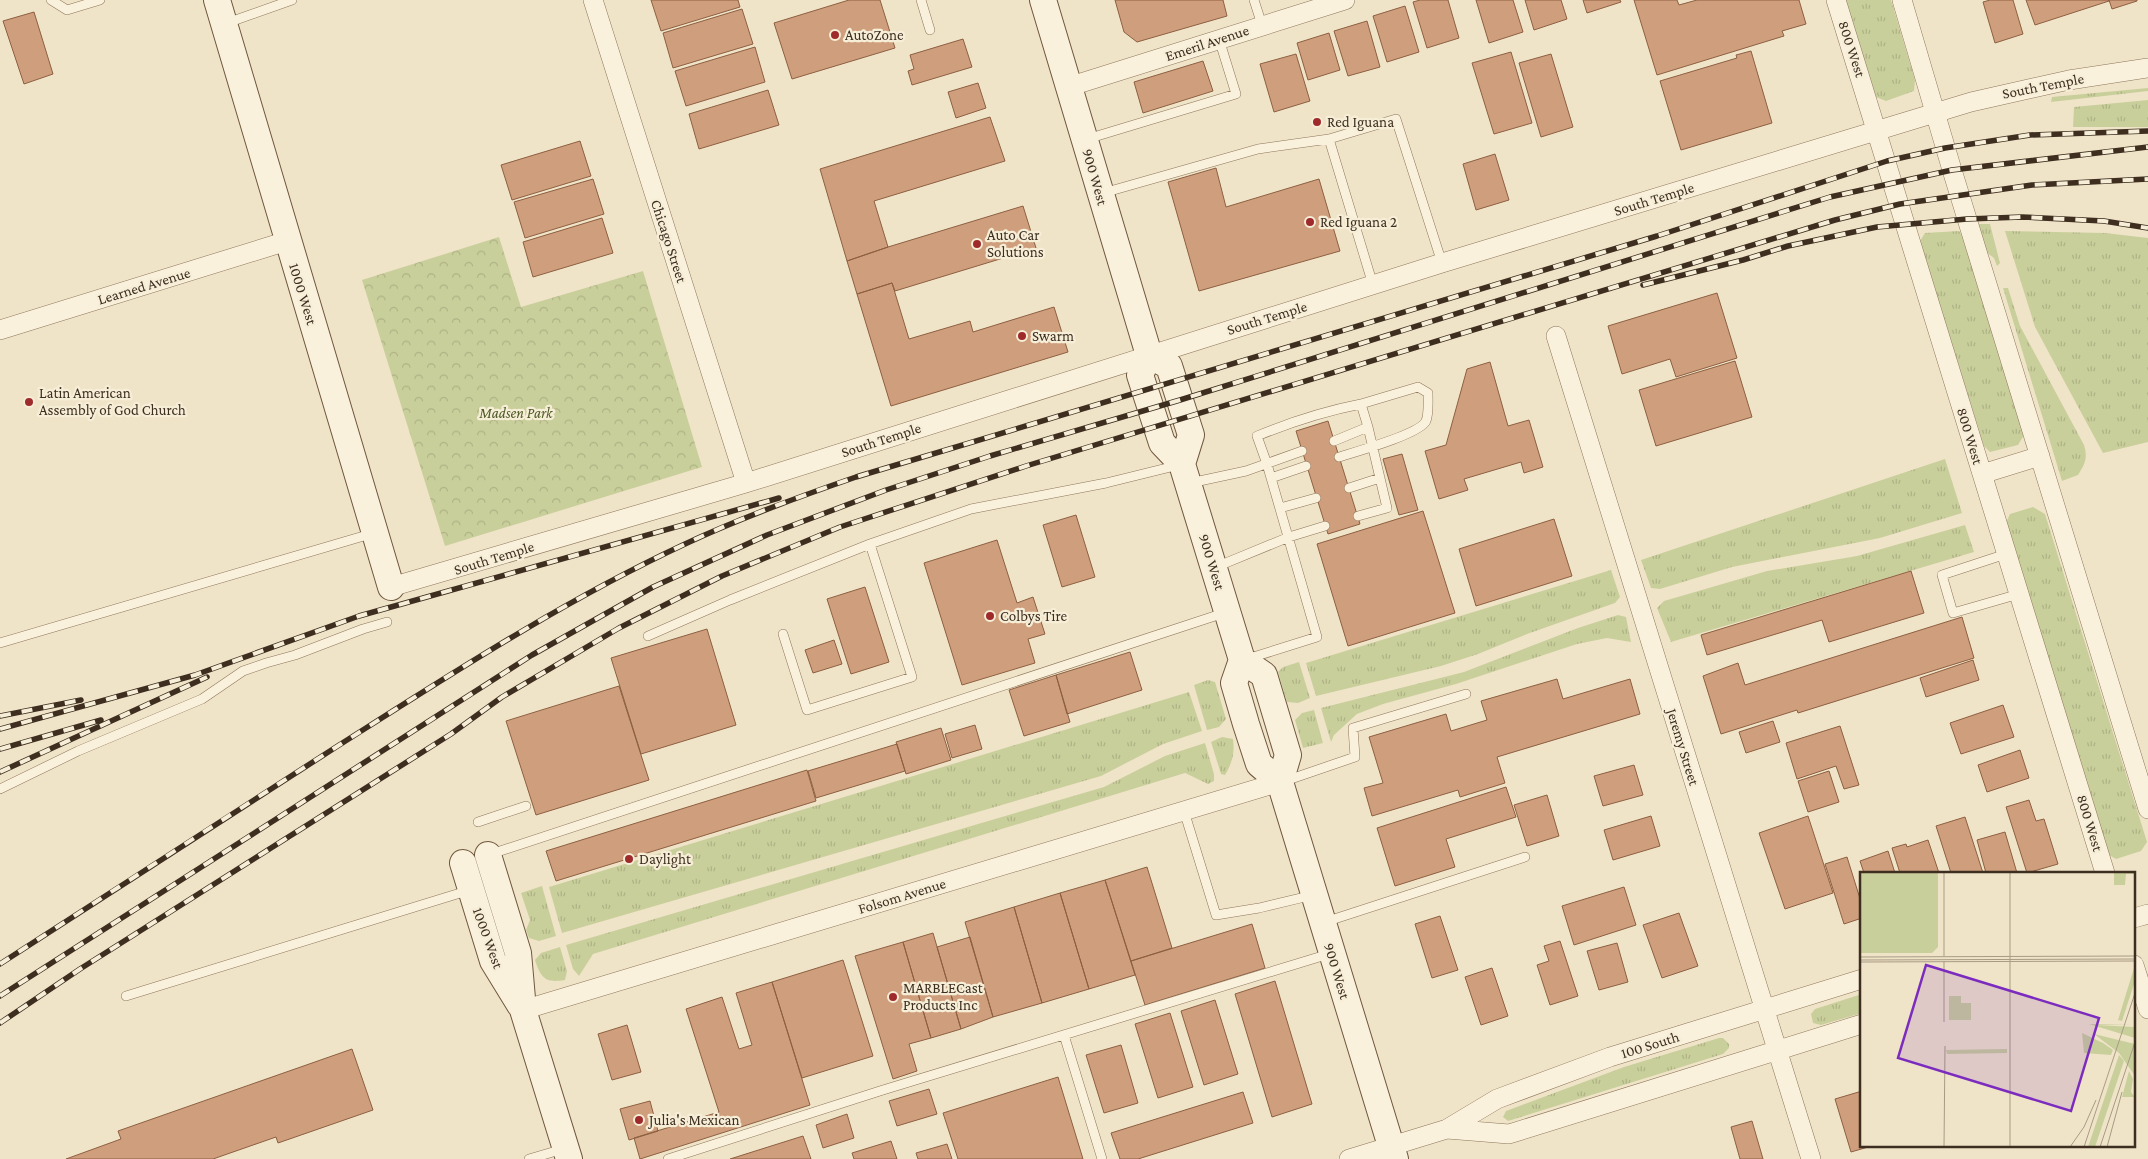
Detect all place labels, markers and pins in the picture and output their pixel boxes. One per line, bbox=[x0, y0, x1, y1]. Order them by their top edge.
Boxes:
place label: AutoZone bbox=[845, 27, 904, 43]
marker: AutoZone bbox=[829, 29, 841, 41]
place label: Red Iguana bbox=[1327, 114, 1394, 131]
marker: Red Iguana bbox=[1311, 116, 1323, 128]
place label: Red Iguana 2 bbox=[1320, 214, 1397, 231]
marker: Red Iguana 2 bbox=[1304, 216, 1316, 228]
place label: Auto Car Solutions bbox=[987, 227, 1044, 260]
marker: Auto Car Solutions bbox=[971, 238, 983, 250]
place label: Swarm bbox=[1032, 328, 1074, 344]
marker: Swarm bbox=[1016, 330, 1028, 342]
place label: Latin American Assembly of God Church bbox=[39, 385, 186, 419]
marker: Latin American Assembly of God Church bbox=[23, 396, 35, 408]
place label: Colbys Tire bbox=[1000, 608, 1067, 625]
marker: Colbys Tire bbox=[984, 610, 996, 622]
place label: Daylight bbox=[639, 851, 692, 868]
marker: Daylight bbox=[623, 853, 635, 865]
place label: MARBLECast Products Inc bbox=[903, 980, 984, 1013]
marker: MARBLECast Products Inc bbox=[887, 991, 899, 1003]
place label: Julia's Mexican bbox=[647, 1112, 739, 1129]
marker: Julia's Mexican bbox=[633, 1114, 645, 1126]

